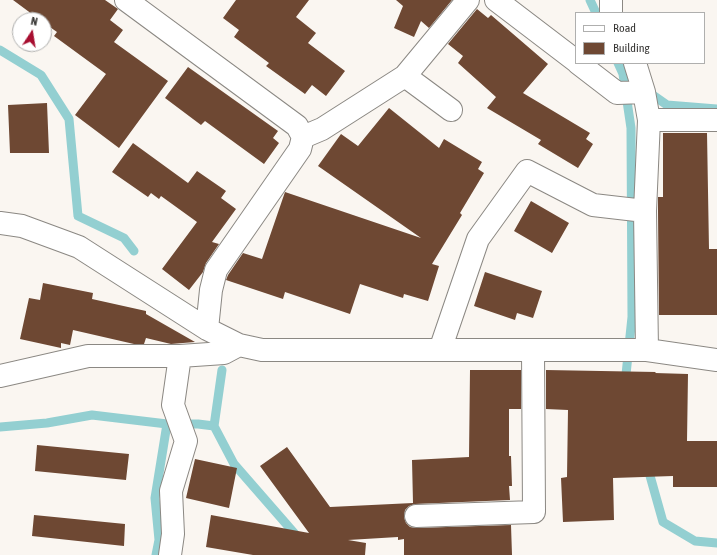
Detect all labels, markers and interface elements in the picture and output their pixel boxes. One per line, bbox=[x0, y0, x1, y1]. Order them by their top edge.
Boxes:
north arrow bbox=[12, 12, 52, 52]
legend bbox=[575, 12, 705, 64]
text: N bbox=[30, 15, 39, 28]
text: Road bbox=[613, 21, 636, 35]
text: Building bbox=[613, 41, 650, 55]

